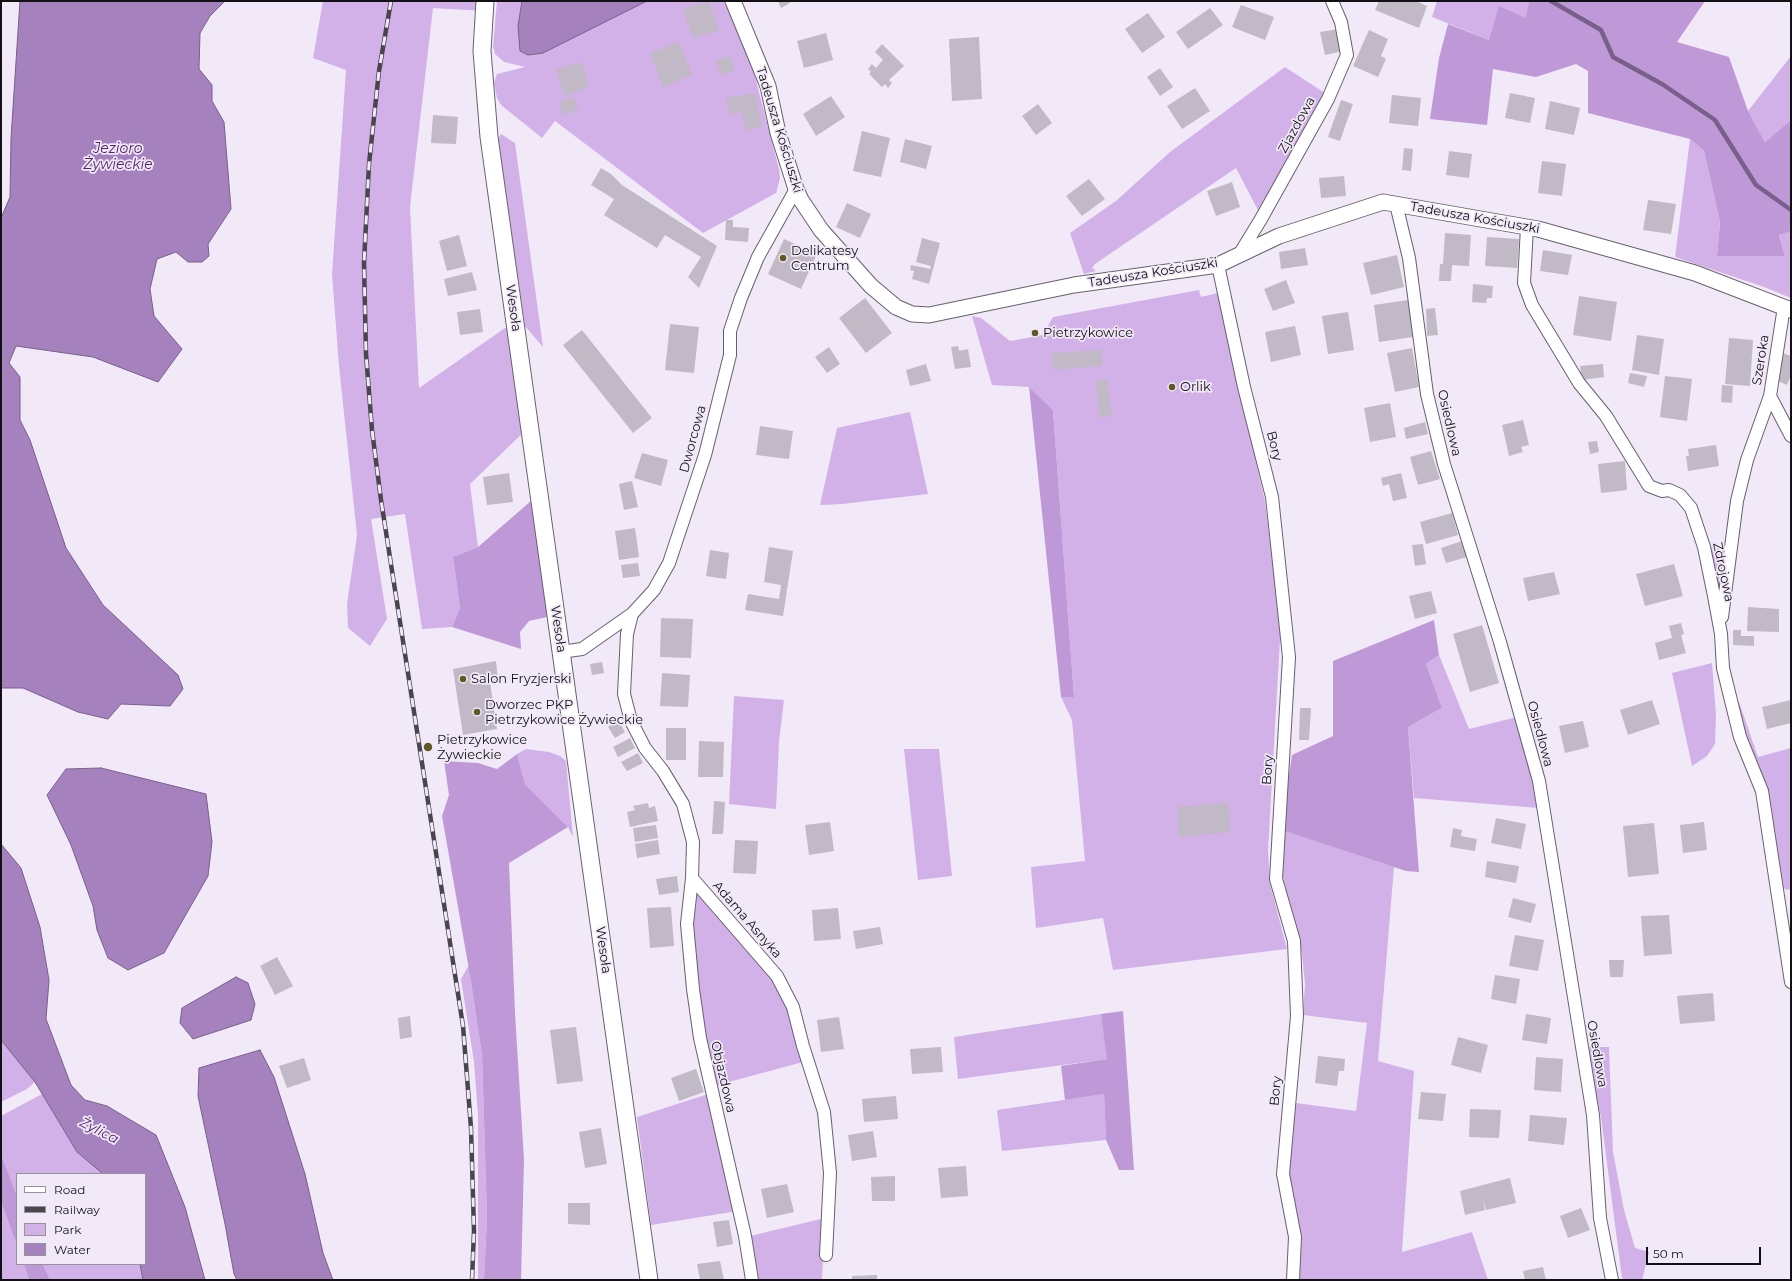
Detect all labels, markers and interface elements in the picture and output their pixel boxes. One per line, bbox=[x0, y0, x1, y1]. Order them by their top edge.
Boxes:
street label: Tadeusza Kościuszki bbox=[752, 65, 806, 195]
street label: Zjazdowa bbox=[1275, 94, 1319, 156]
water label: Jezioro Żywieckie bbox=[83, 141, 153, 174]
street label: Tadeusza Kościuszki bbox=[1409, 199, 1541, 237]
place label: Delikatesy Centrum bbox=[791, 243, 858, 274]
marker: Delikatesy Centrum bbox=[778, 253, 788, 263]
street label: Tadeusza Kościuszki bbox=[1087, 255, 1219, 291]
street label: Wesoła bbox=[502, 283, 524, 333]
place label: Pietrzykowice bbox=[1043, 325, 1133, 341]
marker: Pietrzykowice bbox=[1030, 328, 1040, 338]
street label: Szeroka bbox=[1749, 334, 1773, 386]
place label: Orlik bbox=[1180, 379, 1211, 395]
marker: Orlik bbox=[1167, 382, 1177, 392]
street label: Osiedlowa bbox=[1434, 388, 1464, 458]
street label: Dworcowa bbox=[677, 404, 709, 474]
street label: Bory bbox=[1263, 429, 1285, 463]
street label: Zdrojowa bbox=[1709, 541, 1737, 603]
street label: Wesoła bbox=[547, 604, 569, 654]
place label: Salon Fryzjerski bbox=[471, 671, 572, 687]
marker: Salon Fryzjerski bbox=[458, 674, 468, 684]
place label: Dworzec PKP Pietrzykowice Żywieckie bbox=[485, 697, 643, 728]
street label: Osiedlowa bbox=[1524, 699, 1556, 769]
marker: Dworzec PKP Pietrzykowice Żywieckie bbox=[472, 707, 482, 717]
place label: Pietrzykowice Żywieckie bbox=[437, 732, 527, 763]
marker: Pietrzykowice Żywieckie bbox=[422, 741, 434, 753]
street label: Bory bbox=[1259, 754, 1277, 786]
street label: Adama Asnyka bbox=[709, 878, 785, 962]
street label: Wesoła bbox=[592, 925, 614, 975]
street label: Osiedlowa bbox=[1583, 1019, 1611, 1089]
street label: Objazdowa bbox=[707, 1040, 739, 1114]
street label: Bory bbox=[1267, 1075, 1285, 1107]
water label: Żylica bbox=[77, 1114, 121, 1148]
legend bbox=[16, 1173, 146, 1265]
text: Road bbox=[54, 1182, 85, 1197]
text: Railway bbox=[54, 1202, 100, 1217]
text: Park bbox=[54, 1222, 81, 1237]
scale bar bbox=[1648, 1239, 1763, 1265]
text: Water bbox=[54, 1242, 90, 1257]
text: 50 m bbox=[1653, 1246, 1684, 1261]

